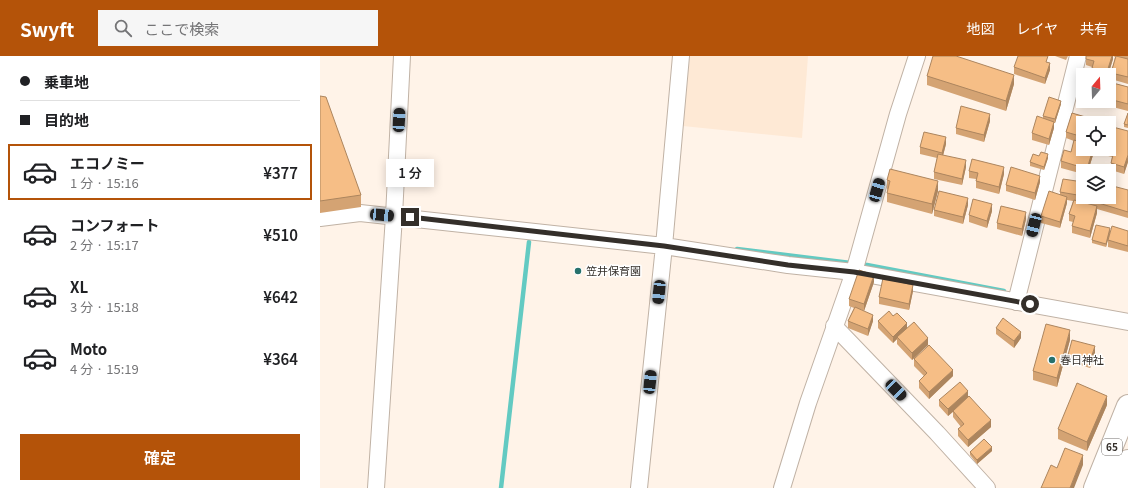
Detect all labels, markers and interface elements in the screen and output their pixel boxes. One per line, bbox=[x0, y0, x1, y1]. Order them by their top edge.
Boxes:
search box bbox=[98, 10, 378, 46]
text: Swyft bbox=[20, 15, 74, 42]
icon: search bbox=[112, 17, 134, 39]
text: ここで検索 bbox=[144, 18, 219, 39]
text: 地図 bbox=[966, 18, 994, 38]
text: レイヤ bbox=[1016, 18, 1058, 38]
text: 共有 bbox=[1080, 18, 1108, 38]
north arrow bbox=[1076, 68, 1116, 108]
map controls bbox=[1076, 68, 1116, 204]
text: 乗車地 bbox=[44, 71, 89, 92]
car bbox=[392, 108, 406, 132]
text: 目的地 bbox=[44, 109, 89, 130]
button: locate bbox=[1076, 116, 1116, 156]
text: エコノミー bbox=[70, 152, 145, 173]
icon: car bbox=[22, 154, 58, 190]
callout: 1 分 bbox=[386, 159, 434, 187]
text: ¥377 bbox=[263, 162, 298, 183]
text: 1 分 bbox=[398, 163, 422, 182]
button: layers bbox=[1076, 164, 1116, 204]
text: 1 分 · 15:16 bbox=[70, 173, 139, 192]
car bbox=[868, 177, 886, 203]
car bbox=[370, 208, 394, 222]
route end bbox=[401, 208, 419, 226]
car bbox=[1025, 212, 1043, 238]
text: コンフォート bbox=[70, 214, 160, 235]
icon: car bbox=[22, 216, 58, 252]
text: ¥510 bbox=[263, 224, 298, 245]
text: 2 分 · 15:17 bbox=[70, 235, 139, 254]
place label: 笠井保育園 bbox=[586, 262, 641, 278]
marker: 笠井保育園 bbox=[573, 266, 583, 276]
text: XL bbox=[70, 276, 88, 297]
icon: car bbox=[22, 278, 58, 314]
car bbox=[652, 279, 666, 305]
text: ¥642 bbox=[263, 286, 298, 307]
route start bbox=[1021, 295, 1039, 313]
text: 3 分 · 15:18 bbox=[70, 297, 139, 316]
text: Moto bbox=[70, 338, 107, 359]
icon: car bbox=[22, 340, 58, 376]
text: ¥364 bbox=[263, 348, 298, 369]
place label: 春日神社 bbox=[1060, 351, 1104, 367]
marker: 春日神社 bbox=[1047, 355, 1057, 365]
text: 4 分 · 15:19 bbox=[70, 359, 139, 378]
car bbox=[643, 369, 657, 395]
car bbox=[883, 377, 909, 403]
button: 確定 bbox=[20, 434, 300, 480]
road number: 65 bbox=[1102, 439, 1122, 455]

